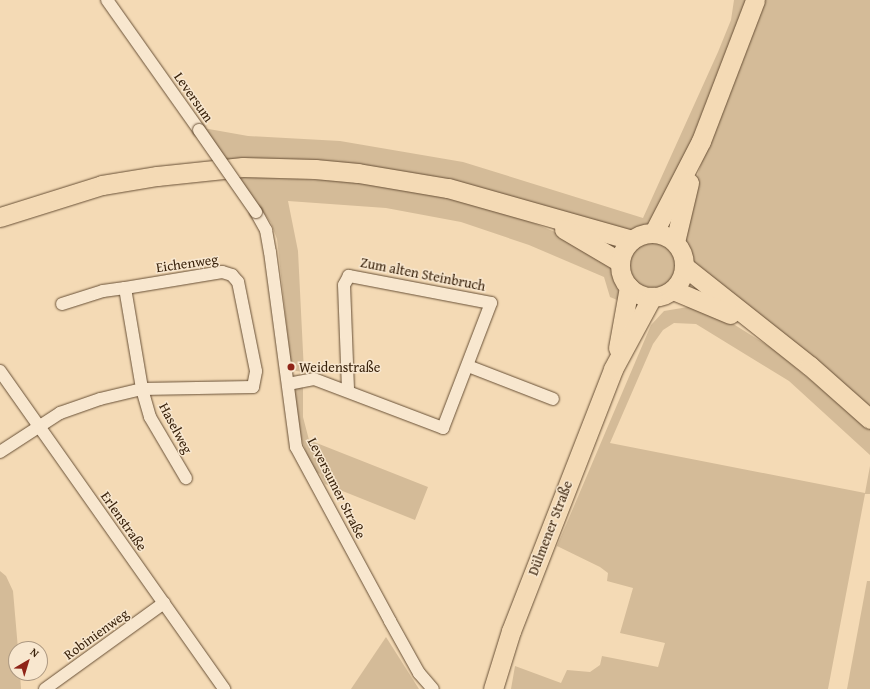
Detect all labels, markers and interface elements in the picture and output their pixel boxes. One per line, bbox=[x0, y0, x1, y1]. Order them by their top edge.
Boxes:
street label: Leversum bbox=[171, 69, 217, 125]
street label: Eichenweg bbox=[155, 250, 219, 276]
street label: Zum alten Steinbruch bbox=[359, 254, 487, 294]
place label: Weidenstraße bbox=[299, 359, 380, 375]
marker: Weidenstraße bbox=[286, 362, 296, 372]
street label: Haselweg bbox=[156, 400, 196, 456]
street label: Leversumer Straße bbox=[304, 435, 370, 541]
street label: Dülmener Straße bbox=[524, 478, 576, 578]
street label: Erlenstraße bbox=[97, 488, 151, 554]
street label: Robinienweg bbox=[60, 605, 132, 663]
north arrow bbox=[8, 641, 48, 681]
text: N bbox=[27, 644, 43, 661]

